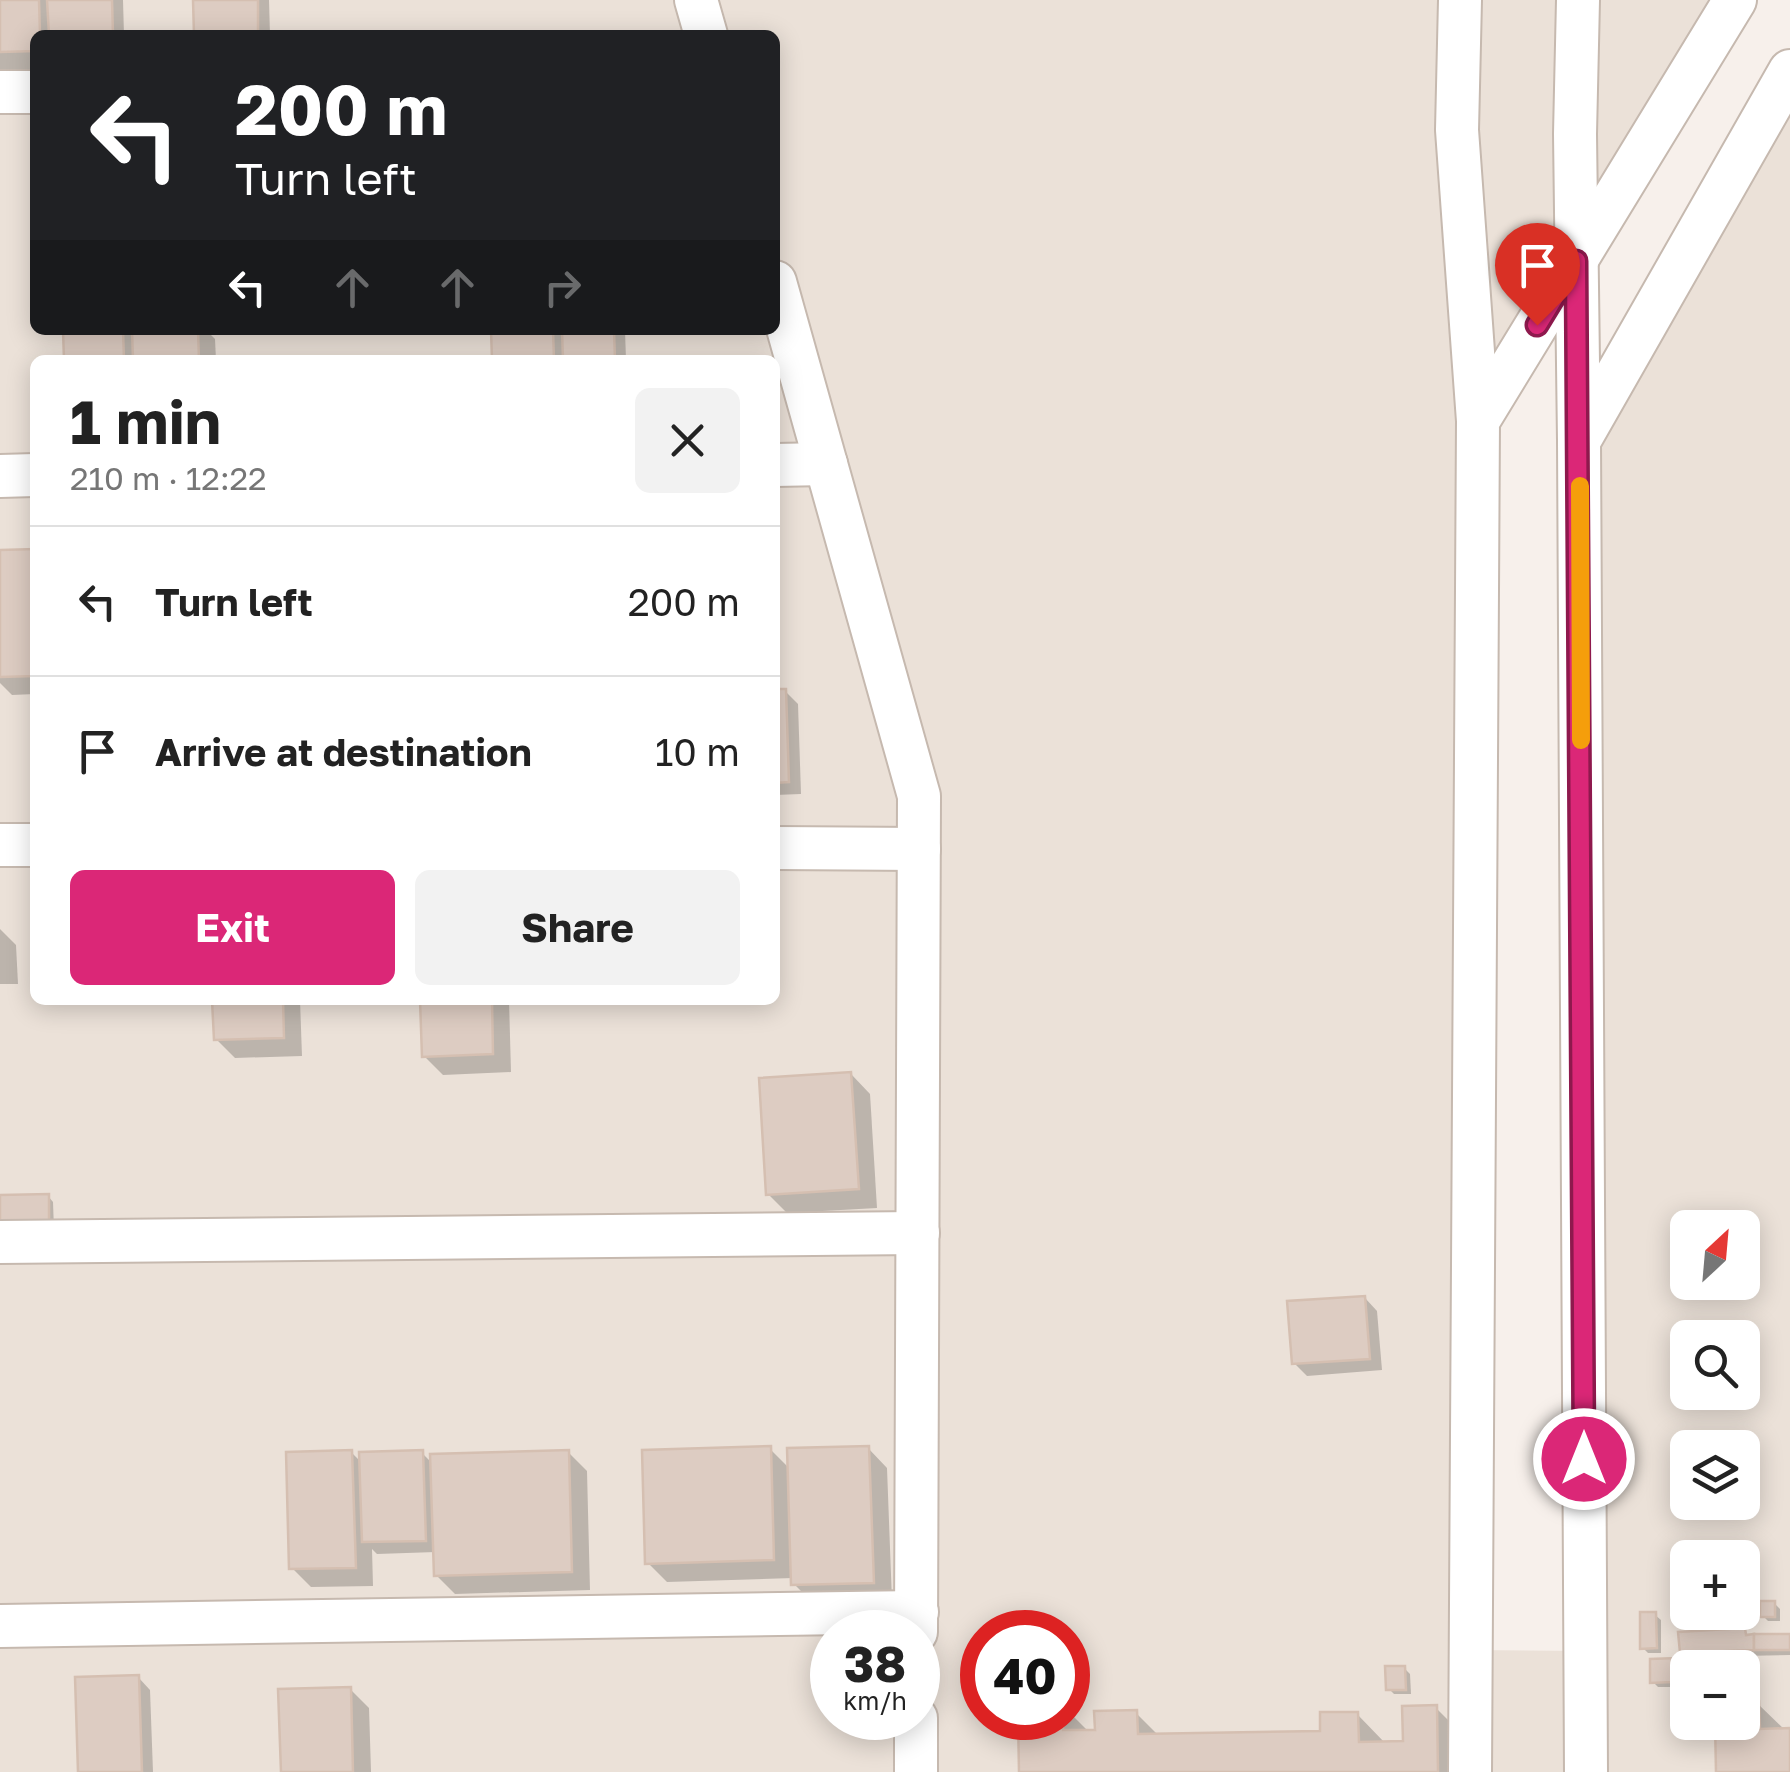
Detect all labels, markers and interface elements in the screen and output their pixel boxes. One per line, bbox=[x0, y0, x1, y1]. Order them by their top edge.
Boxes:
text: 200 m bbox=[235, 66, 447, 150]
icon: left bbox=[70, 70, 200, 200]
text: Turn left bbox=[235, 151, 417, 205]
pin bbox=[1495, 223, 1580, 326]
icon: arrive bbox=[1510, 238, 1565, 293]
icon: left bbox=[220, 260, 275, 315]
icon: ahead bbox=[325, 260, 380, 315]
icon: ahead bbox=[430, 260, 485, 315]
icon: right bbox=[535, 260, 590, 315]
text: 1 min bbox=[70, 385, 221, 457]
button: close bbox=[635, 388, 740, 493]
text: 210 m · 12:22 bbox=[70, 459, 267, 497]
icon: left bbox=[70, 574, 125, 629]
text: Turn left bbox=[155, 579, 313, 624]
text: 200 m bbox=[628, 579, 740, 624]
icon: arrive bbox=[70, 724, 125, 779]
text: Arrive at destination bbox=[155, 729, 532, 774]
text: 10 m bbox=[655, 729, 740, 774]
button: Exit bbox=[70, 870, 395, 985]
button: Share bbox=[415, 870, 740, 985]
north arrow bbox=[1670, 1210, 1760, 1300]
map controls bbox=[1670, 1210, 1760, 1740]
button: search bbox=[1670, 1320, 1760, 1410]
position arrow bbox=[1532, 1407, 1636, 1511]
button: layers bbox=[1670, 1430, 1760, 1520]
button: + bbox=[1670, 1540, 1760, 1630]
speed limit sign: 40 bbox=[960, 1610, 1090, 1740]
text: 38 bbox=[844, 1633, 906, 1693]
button: − bbox=[1670, 1650, 1760, 1740]
text: km/h bbox=[843, 1685, 907, 1716]

